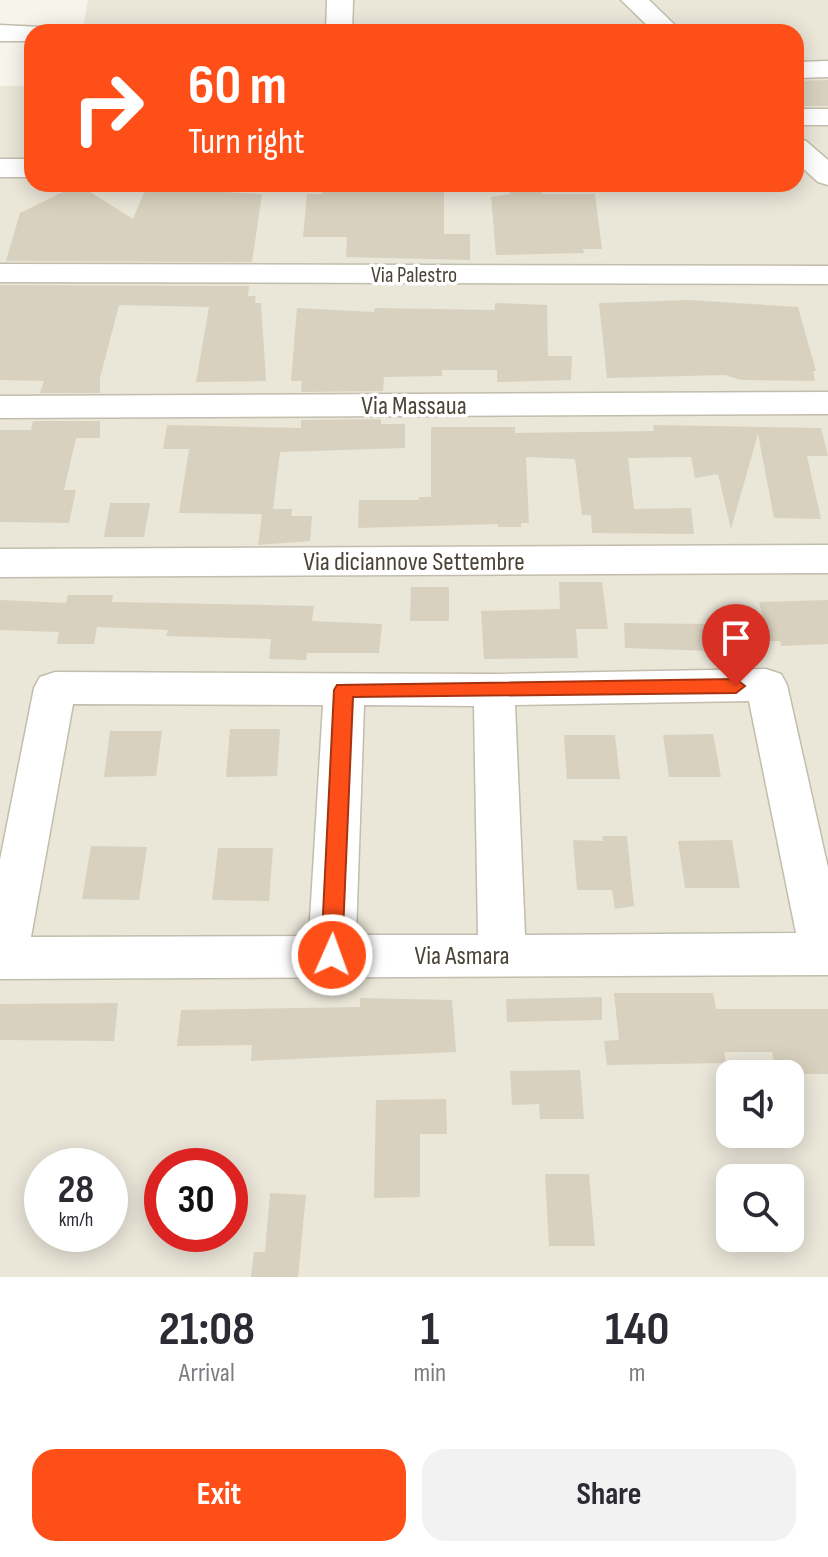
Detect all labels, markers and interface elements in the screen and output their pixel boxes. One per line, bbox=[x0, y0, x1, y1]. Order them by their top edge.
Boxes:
text: 60 m bbox=[188, 53, 287, 120]
icon: right bbox=[56, 56, 160, 160]
text: Turn right bbox=[188, 121, 305, 164]
street label: Via Palestro bbox=[371, 262, 457, 289]
street label: Via Massaua bbox=[361, 391, 467, 422]
street label: Via diciannove Settembre bbox=[303, 547, 525, 578]
pin bbox=[702, 604, 770, 686]
icon: arrive bbox=[714, 616, 758, 660]
position arrow bbox=[290, 913, 374, 997]
street label: Via Asmara bbox=[415, 941, 509, 972]
map controls bbox=[716, 1060, 804, 1252]
button: sound bbox=[716, 1060, 804, 1148]
speed limit sign: 30 bbox=[144, 1148, 248, 1252]
button: search bbox=[716, 1164, 804, 1252]
text: 28 bbox=[58, 1166, 94, 1214]
text: km/h bbox=[59, 1208, 93, 1232]
text: 21:08 bbox=[159, 1301, 255, 1358]
text: 1 bbox=[420, 1301, 439, 1358]
text: 140 bbox=[605, 1301, 669, 1358]
text: Arrival bbox=[179, 1358, 235, 1389]
text: min bbox=[414, 1358, 446, 1389]
text: m bbox=[629, 1358, 645, 1389]
button: Exit bbox=[32, 1449, 406, 1541]
button: Share bbox=[422, 1449, 796, 1541]

